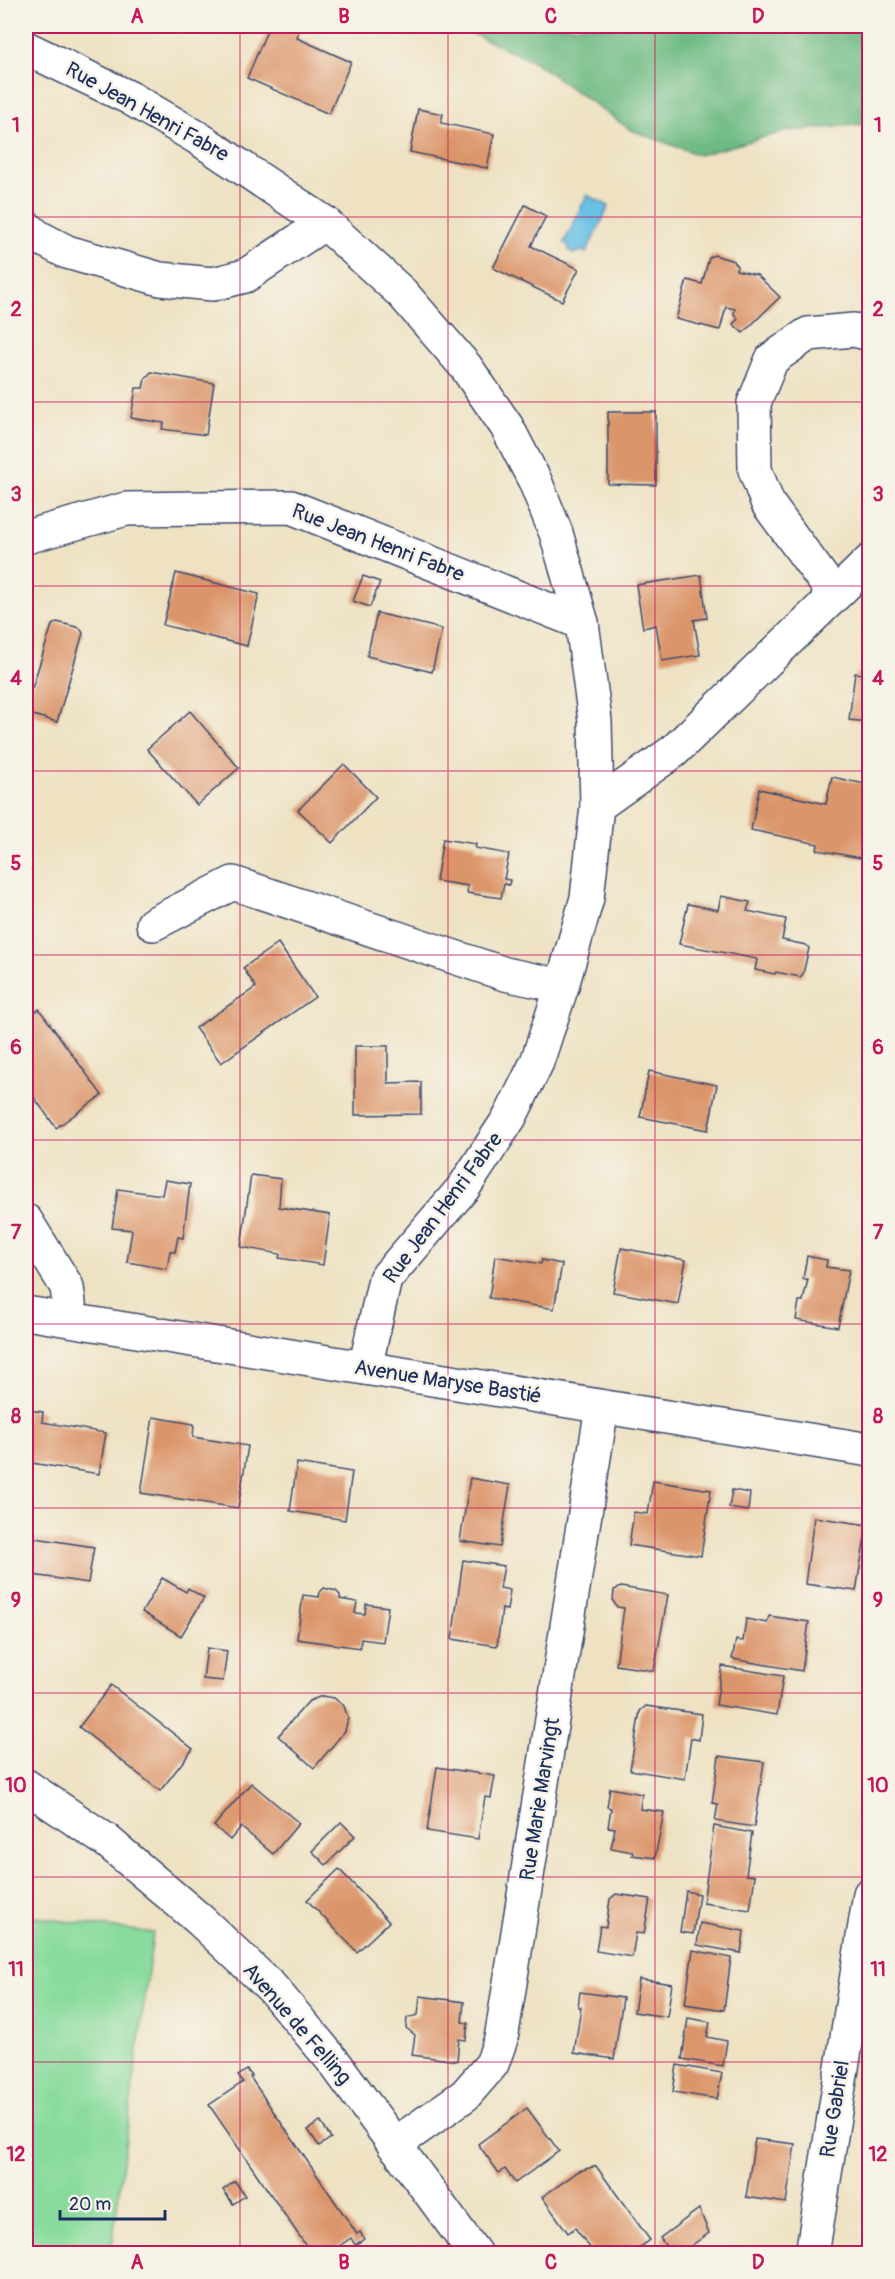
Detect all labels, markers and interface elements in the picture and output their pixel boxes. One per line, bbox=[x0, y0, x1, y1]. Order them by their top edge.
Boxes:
text: A bbox=[131, 4, 144, 29]
text: B bbox=[338, 4, 350, 29]
text: C bbox=[545, 4, 557, 29]
text: D bbox=[752, 4, 765, 29]
street label: Rue Jean Henri Fabre bbox=[61, 56, 234, 168]
text: 1 bbox=[12, 113, 20, 138]
text: 1 bbox=[874, 113, 882, 138]
text: 2 bbox=[10, 297, 22, 322]
text: 2 bbox=[872, 297, 884, 322]
text: 3 bbox=[10, 482, 22, 507]
text: 3 bbox=[872, 482, 884, 507]
street label: Rue Jean Henri Fabre bbox=[288, 498, 469, 589]
text: 4 bbox=[10, 666, 22, 691]
text: 4 bbox=[872, 666, 884, 691]
text: 5 bbox=[11, 851, 22, 876]
text: 5 bbox=[873, 851, 884, 876]
text: 6 bbox=[10, 1035, 22, 1060]
text: 6 bbox=[872, 1035, 884, 1060]
street label: Rue Jean Henri Fabre bbox=[377, 1126, 509, 1289]
text: 7 bbox=[11, 1220, 22, 1245]
text: 7 bbox=[873, 1220, 884, 1245]
street label: Avenue Maryse Bastié bbox=[352, 1354, 544, 1410]
text: 8 bbox=[11, 1404, 21, 1429]
text: 8 bbox=[873, 1404, 883, 1429]
text: 9 bbox=[11, 1588, 21, 1613]
text: 9 bbox=[873, 1588, 883, 1613]
street label: Rue Marie Marvingt bbox=[514, 1715, 566, 1883]
text: 10 bbox=[5, 1773, 27, 1798]
text: 10 bbox=[867, 1773, 889, 1798]
text: 11 bbox=[8, 1957, 24, 1982]
street label: Avenue de Felling bbox=[237, 1957, 357, 2091]
text: 11 bbox=[870, 1957, 886, 1982]
street label: Rue Gabriel bbox=[814, 2058, 856, 2160]
text: 12 bbox=[7, 2142, 26, 2167]
text: 12 bbox=[869, 2142, 888, 2167]
scale bar bbox=[60, 2183, 165, 2221]
text: 20 m bbox=[69, 2193, 111, 2216]
text: A bbox=[131, 2250, 144, 2275]
text: B bbox=[338, 2250, 350, 2275]
text: C bbox=[545, 2250, 557, 2275]
text: D bbox=[752, 2250, 765, 2275]

